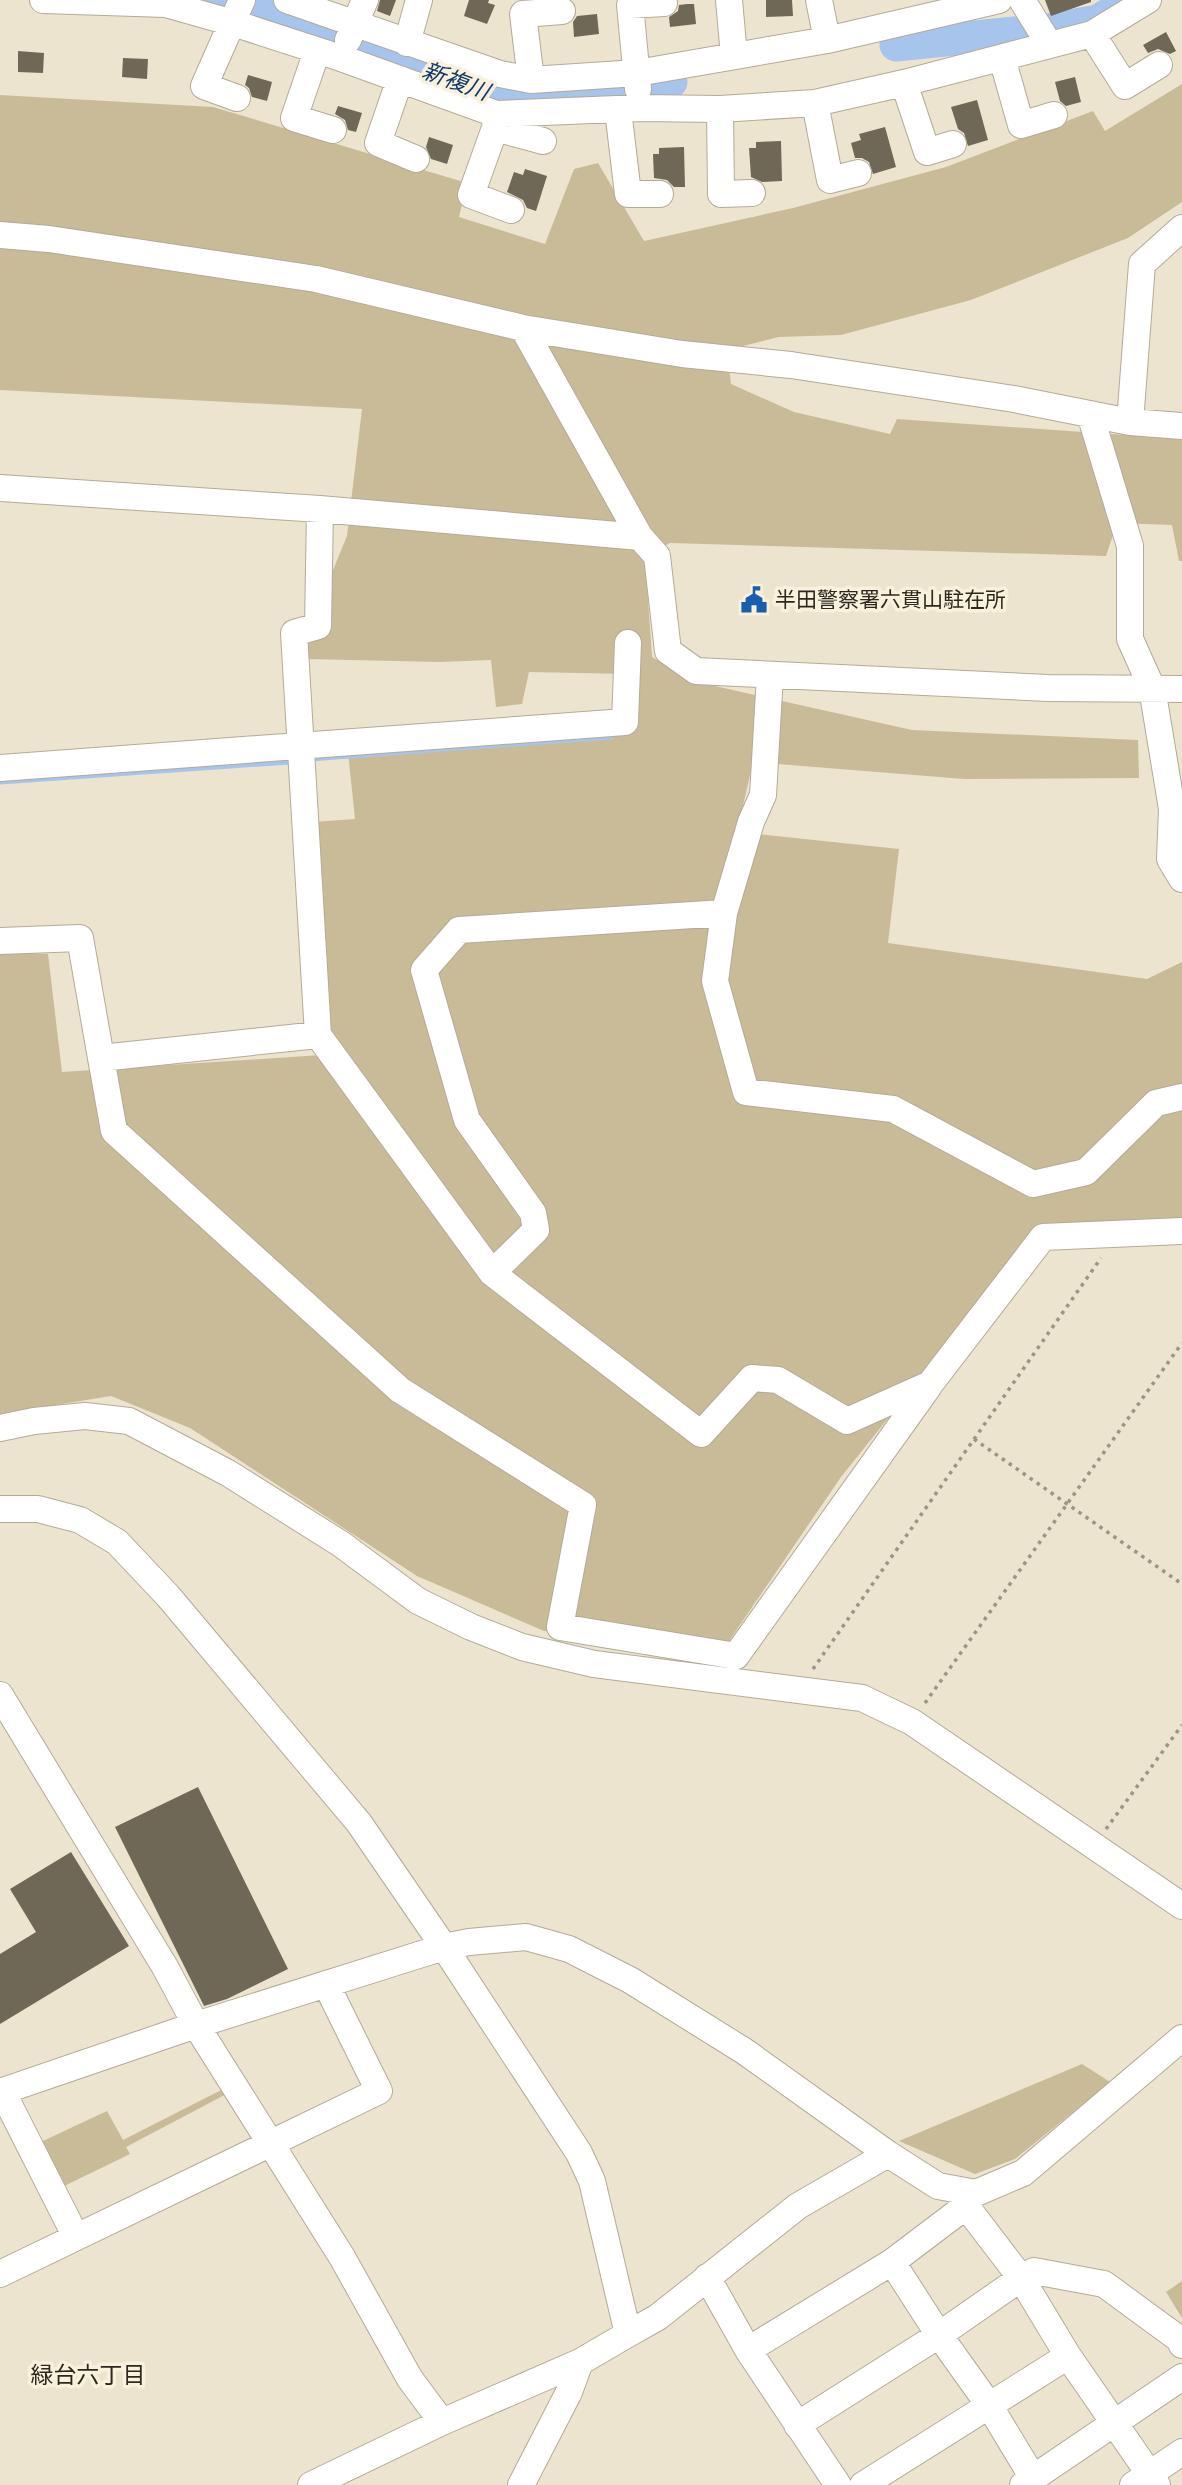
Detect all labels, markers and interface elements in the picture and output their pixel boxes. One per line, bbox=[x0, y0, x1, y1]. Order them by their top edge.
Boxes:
water label: 新複川 bbox=[419, 55, 496, 107]
public building icon: 半田警察署六貫山駐在所 bbox=[739, 585, 769, 615]
place label: 半田警察署六貫山駐在所 bbox=[775, 586, 1006, 613]
district label: 緑台六丁目 bbox=[31, 2360, 146, 2389]

